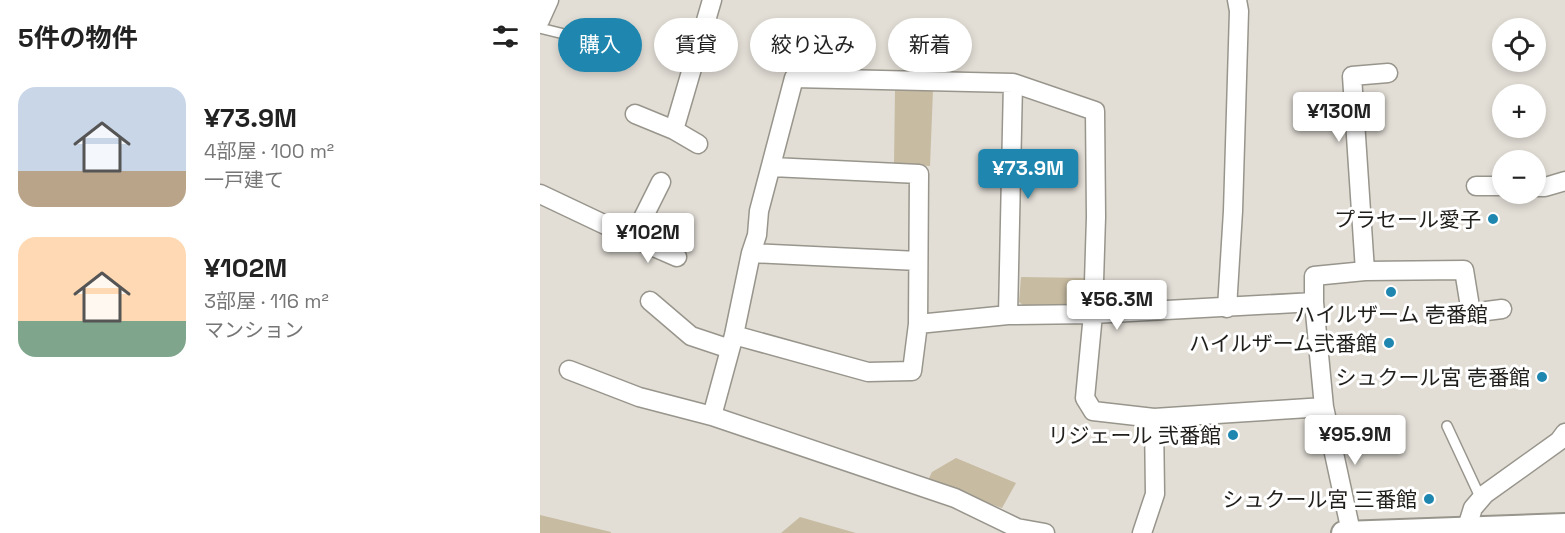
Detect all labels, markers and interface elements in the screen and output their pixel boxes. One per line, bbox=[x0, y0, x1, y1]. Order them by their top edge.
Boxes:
chip: 購入 bbox=[558, 18, 642, 72]
chip: 賃貸 bbox=[654, 18, 738, 72]
chip: 絞り込み bbox=[750, 18, 876, 72]
chip: 新着 bbox=[888, 18, 972, 72]
map controls bbox=[1492, 18, 1546, 204]
button: locate bbox=[1492, 18, 1546, 72]
icon: filters bbox=[489, 20, 522, 53]
text: 5件の物件 bbox=[18, 21, 138, 55]
button: + bbox=[1492, 84, 1546, 138]
pin: ¥130M bbox=[1297, 92, 1381, 143]
text: ¥130M bbox=[1307, 98, 1371, 124]
text: ¥73.9M bbox=[204, 101, 297, 135]
icon: home bbox=[66, 111, 138, 183]
text: 4部屋 · 100 m² bbox=[204, 138, 334, 164]
pin: ¥73.9M bbox=[979, 149, 1077, 200]
button: − bbox=[1492, 150, 1546, 204]
text: ¥73.9M bbox=[992, 155, 1064, 181]
text: 一戸建て bbox=[204, 167, 284, 193]
place label: プラセール愛子 bbox=[1334, 206, 1481, 233]
marker: プラセール愛子 bbox=[1486, 212, 1500, 226]
pin: ¥102M bbox=[606, 213, 690, 264]
text: ¥102M bbox=[616, 219, 680, 245]
text: ¥102M bbox=[204, 251, 287, 285]
icon: home bbox=[66, 261, 138, 333]
pin: ¥56.3M bbox=[1068, 280, 1166, 331]
marker: ハイルザーム 壱番館 bbox=[1384, 285, 1398, 299]
text: ¥56.3M bbox=[1081, 286, 1153, 312]
text: 3部屋 · 116 m² bbox=[204, 288, 329, 314]
place label: ハイルザーム 壱番館 bbox=[1294, 301, 1488, 328]
text: マンション bbox=[204, 317, 304, 343]
place label: ハイルザーム弐番館 bbox=[1189, 330, 1377, 357]
marker: ハイルザーム弐番館 bbox=[1382, 336, 1396, 350]
place label: シュクール宮 壱番館 bbox=[1336, 364, 1530, 391]
marker: シュクール宮 壱番館 bbox=[1535, 370, 1549, 384]
pin: ¥95.9M bbox=[1306, 415, 1404, 466]
text: ¥95.9M bbox=[1319, 421, 1391, 447]
place label: リジェール 弐番館 bbox=[1048, 422, 1221, 449]
marker: リジェール 弐番館 bbox=[1226, 428, 1240, 442]
place label: シュクール宮 三番館 bbox=[1223, 486, 1417, 513]
marker: シュクール宮 三番館 bbox=[1422, 492, 1436, 506]

